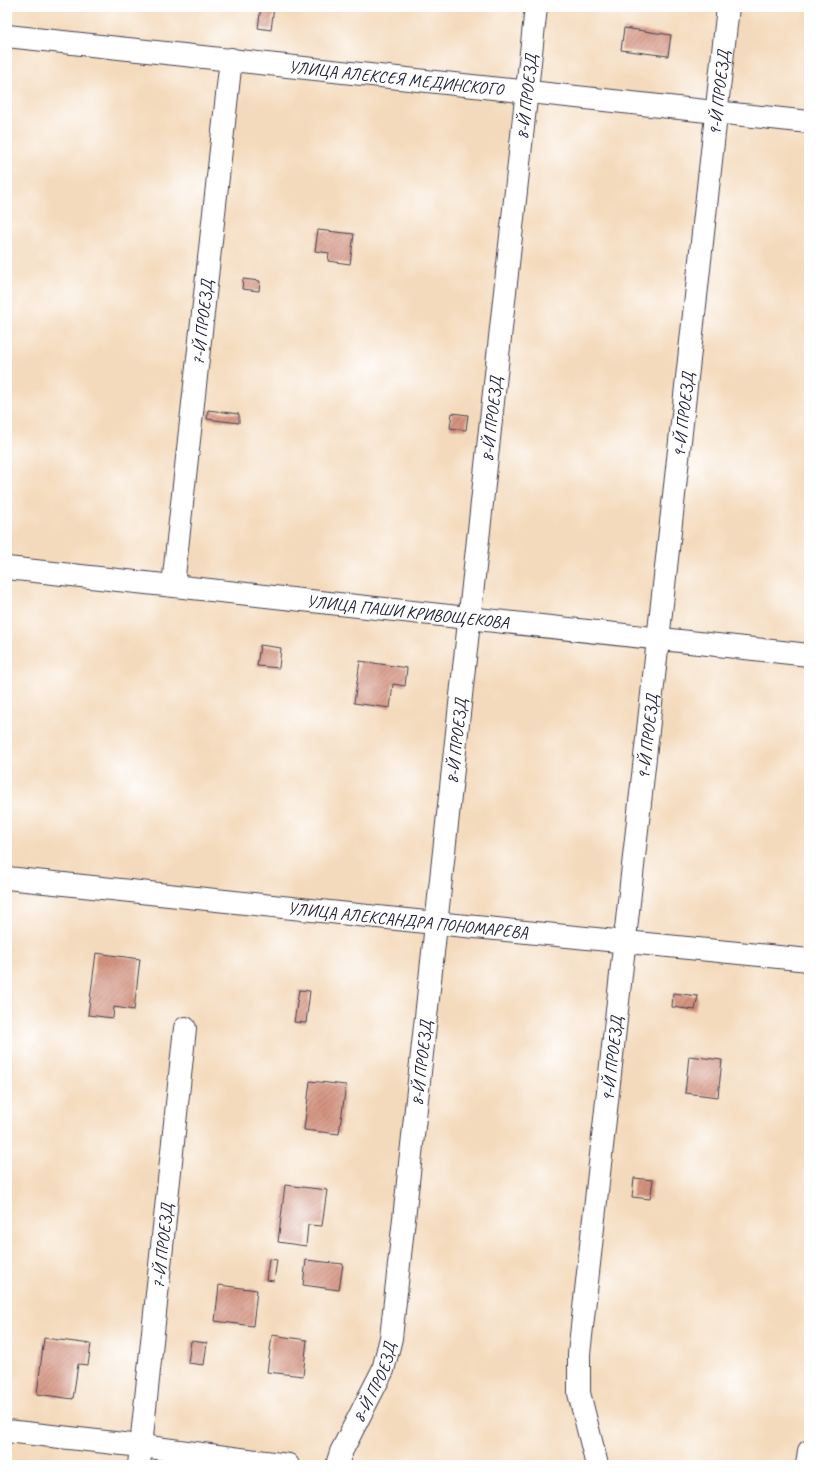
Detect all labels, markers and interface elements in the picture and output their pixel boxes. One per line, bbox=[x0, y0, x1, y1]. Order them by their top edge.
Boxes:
street label: 9-Й ПРОЕЗД bbox=[704, 48, 734, 136]
street label: 8-Й ПРОЕЗД bbox=[512, 52, 542, 141]
street label: УЛИЦА АЛЕКСЕЯ МЕДИНСКОГО bbox=[287, 56, 506, 100]
street label: 7-Й ПРОЕЗД bbox=[187, 277, 218, 366]
street label: 9-Й ПРОЕЗД bbox=[668, 370, 699, 459]
street label: 8-Й ПРОЕЗД bbox=[477, 374, 507, 463]
street label: УЛИЦА ПАШИ КРИВОЩЕКОВА bbox=[305, 591, 511, 634]
street label: 9-Й ПРОЕЗД bbox=[633, 692, 663, 781]
street label: 8-Й ПРОЕЗД bbox=[441, 696, 472, 785]
street label: УЛИЦА АЛЕКСАНДРА ПОНОМАРЕВА bbox=[287, 898, 529, 943]
street label: 9-Й ПРОЕЗД bbox=[597, 1014, 627, 1103]
street label: 8-Й ПРОЕЗД bbox=[406, 1018, 437, 1107]
street label: 7-Й ПРОЕЗД bbox=[148, 1201, 178, 1290]
street label: 8-Й ПРОЕЗД bbox=[348, 1339, 401, 1426]

